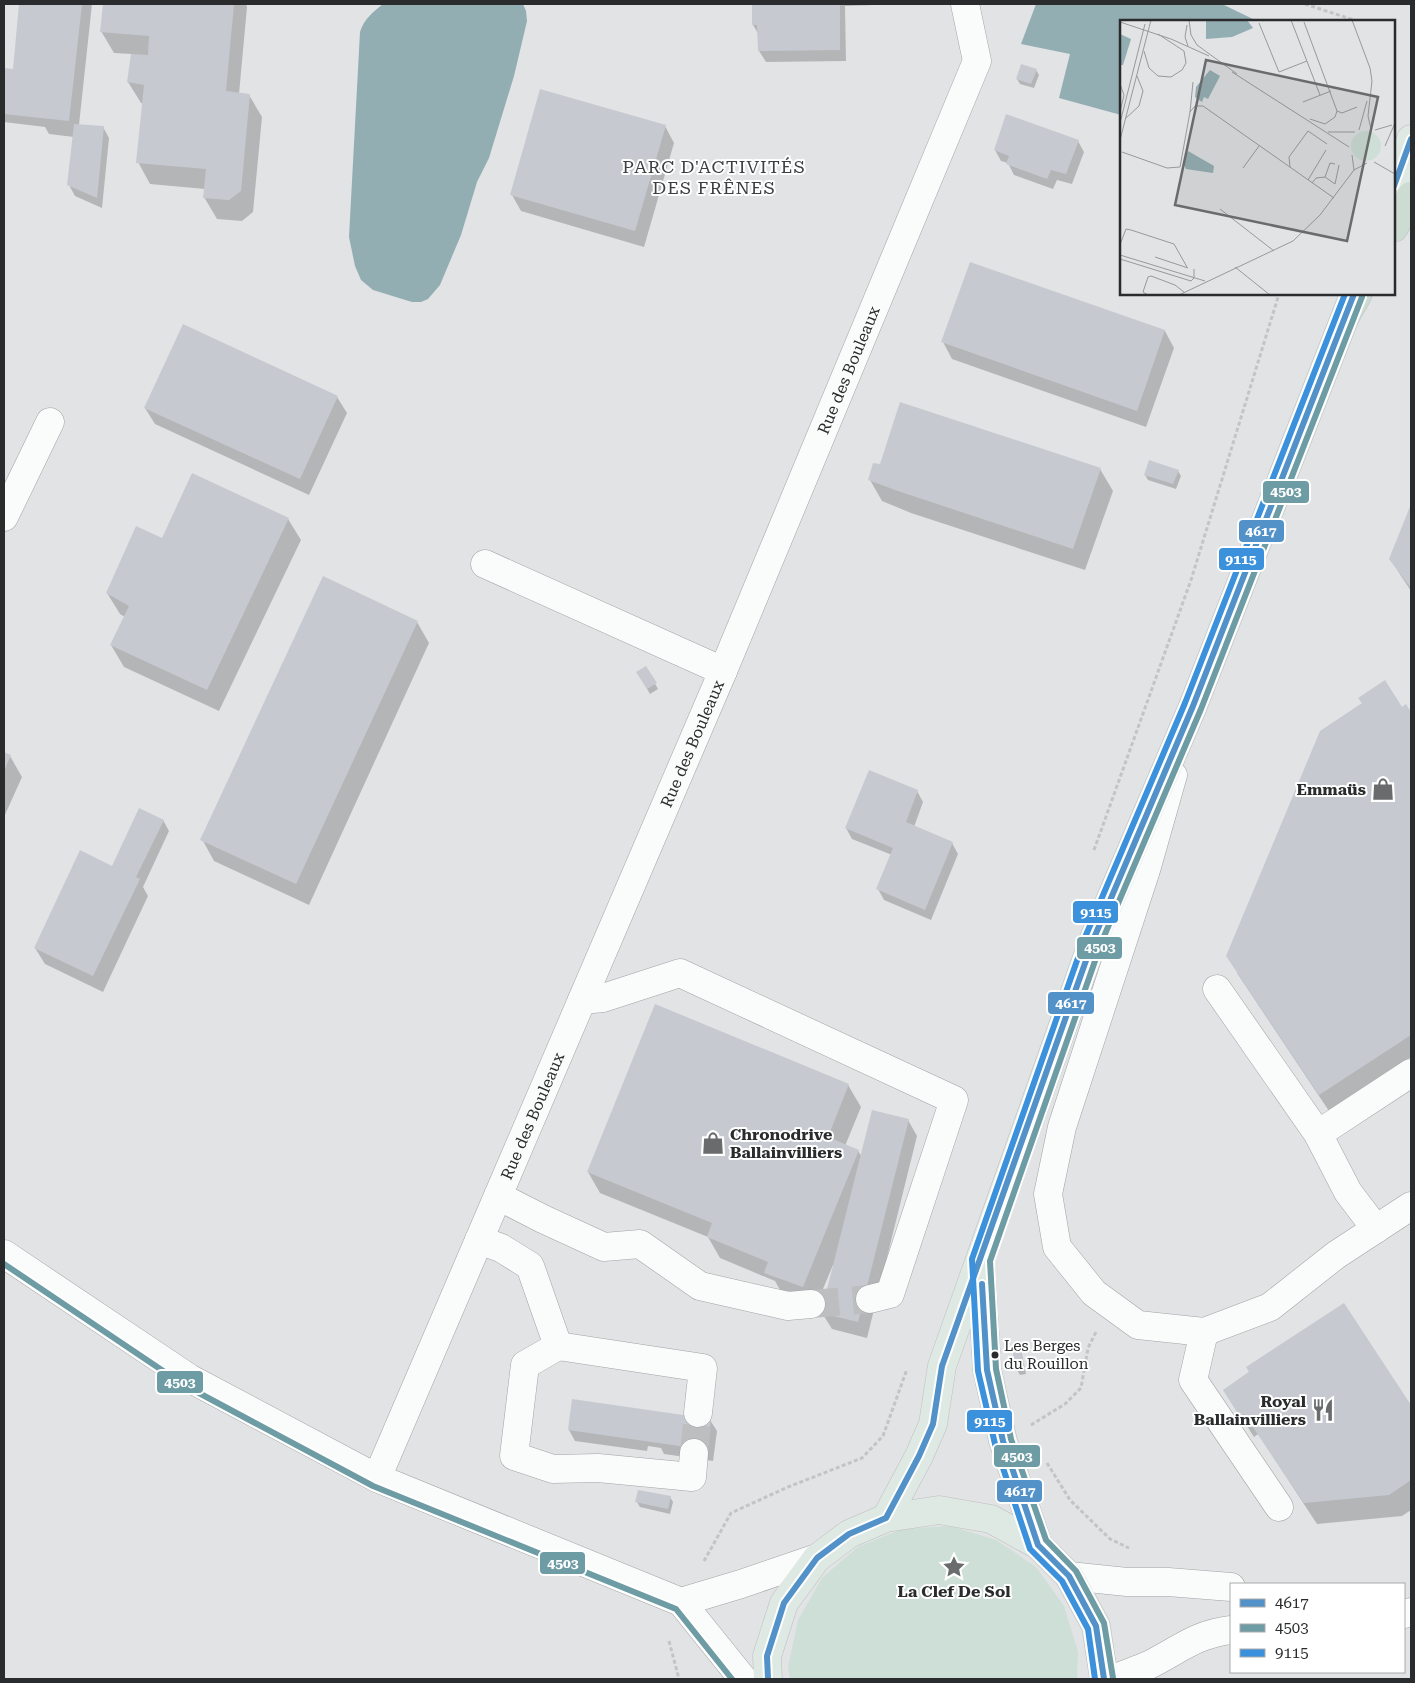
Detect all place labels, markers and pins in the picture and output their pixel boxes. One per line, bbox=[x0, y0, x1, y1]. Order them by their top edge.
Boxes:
shop icon: Emmaüs bbox=[1370, 776, 1396, 802]
place label: Emmaüs bbox=[1297, 780, 1366, 799]
place label: Chronodrive Ballainvilliers bbox=[730, 1125, 842, 1162]
shop icon: Chronodrive Ballainvilliers bbox=[700, 1130, 726, 1156]
place label: Les Berges du Rouillon bbox=[1004, 1337, 1089, 1373]
marker: Les Berges du Rouillon bbox=[990, 1350, 1000, 1360]
place label: Royal Ballainvilliers bbox=[1194, 1392, 1307, 1429]
restaurant icon: Royal Ballainvilliers bbox=[1310, 1397, 1336, 1423]
place icon: La Clef De Sol bbox=[941, 1554, 967, 1580]
place label: La Clef De Sol bbox=[898, 1582, 1011, 1601]

